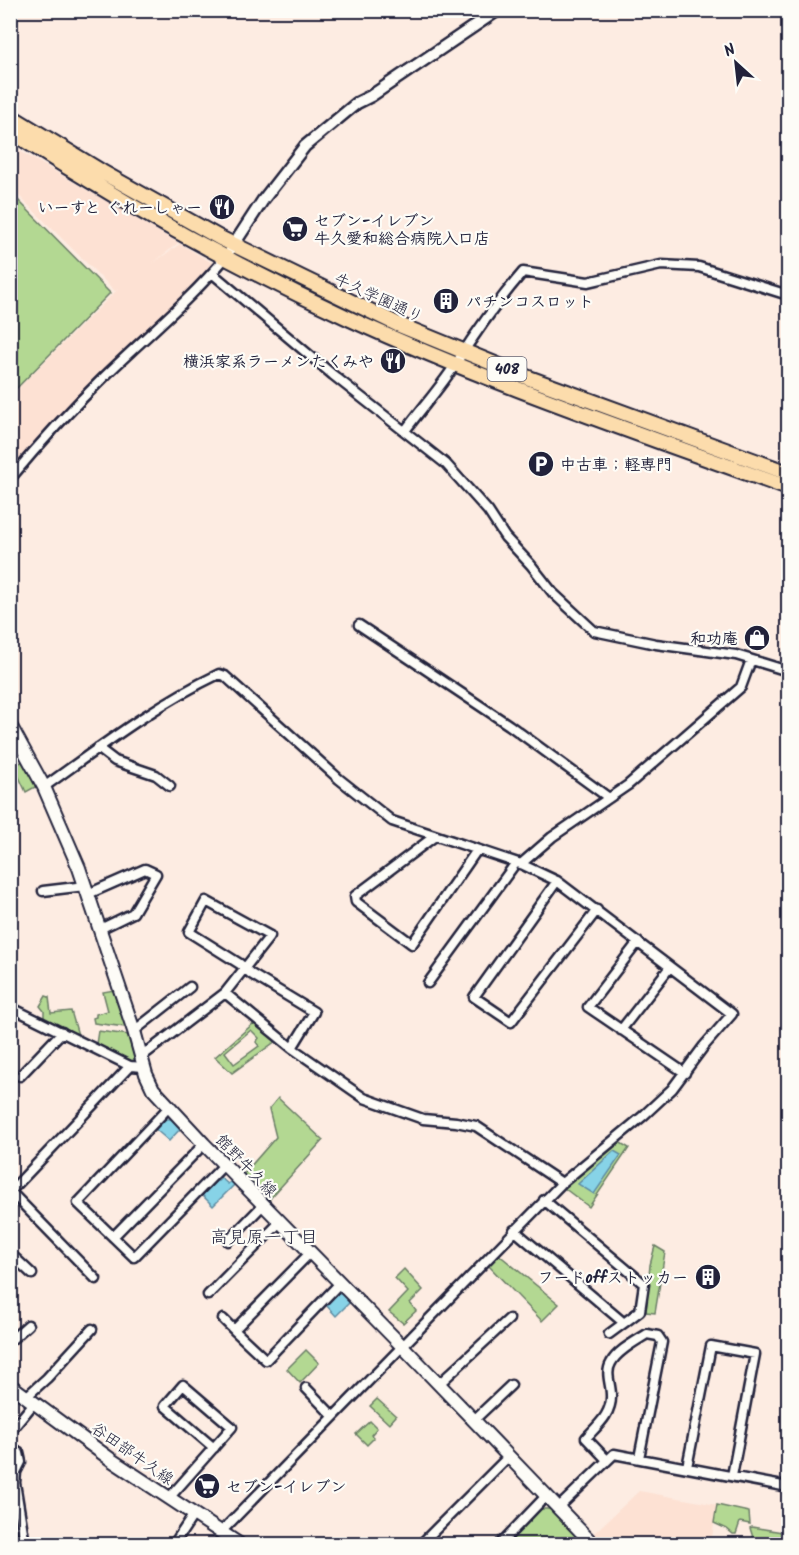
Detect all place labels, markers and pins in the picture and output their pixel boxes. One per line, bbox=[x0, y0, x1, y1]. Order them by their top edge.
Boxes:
restaurant icon: いーすと ぐれーしゃー bbox=[207, 192, 237, 222]
place label: いーすと ぐれーしゃー bbox=[37, 196, 202, 221]
place label: セブン-イレブン 牛久愛和総合病院入口店 bbox=[314, 209, 490, 252]
supermarket icon: セブン-イレブン 牛久愛和総合病院入口店 bbox=[280, 214, 310, 244]
building icon: パチンコスロット bbox=[431, 286, 461, 316]
place label: パチンコスロット bbox=[466, 290, 594, 315]
restaurant icon: 横浜家系ラーメンたくみや bbox=[378, 346, 408, 376]
place label: 横浜家系ラーメンたくみや bbox=[183, 350, 374, 375]
parking icon: 中古車；軽専門 bbox=[526, 449, 556, 479]
place label: 中古車；軽専門 bbox=[560, 453, 672, 478]
shop icon: 和功庵 bbox=[742, 623, 772, 653]
place label: 和功庵 bbox=[690, 627, 738, 652]
building icon: フードoffストッカー bbox=[693, 1262, 723, 1292]
place label: フードoffストッカー bbox=[538, 1266, 688, 1291]
supermarket icon: セブン-イレブン bbox=[192, 1471, 222, 1501]
place label: セブン-イレブン bbox=[226, 1475, 347, 1500]

